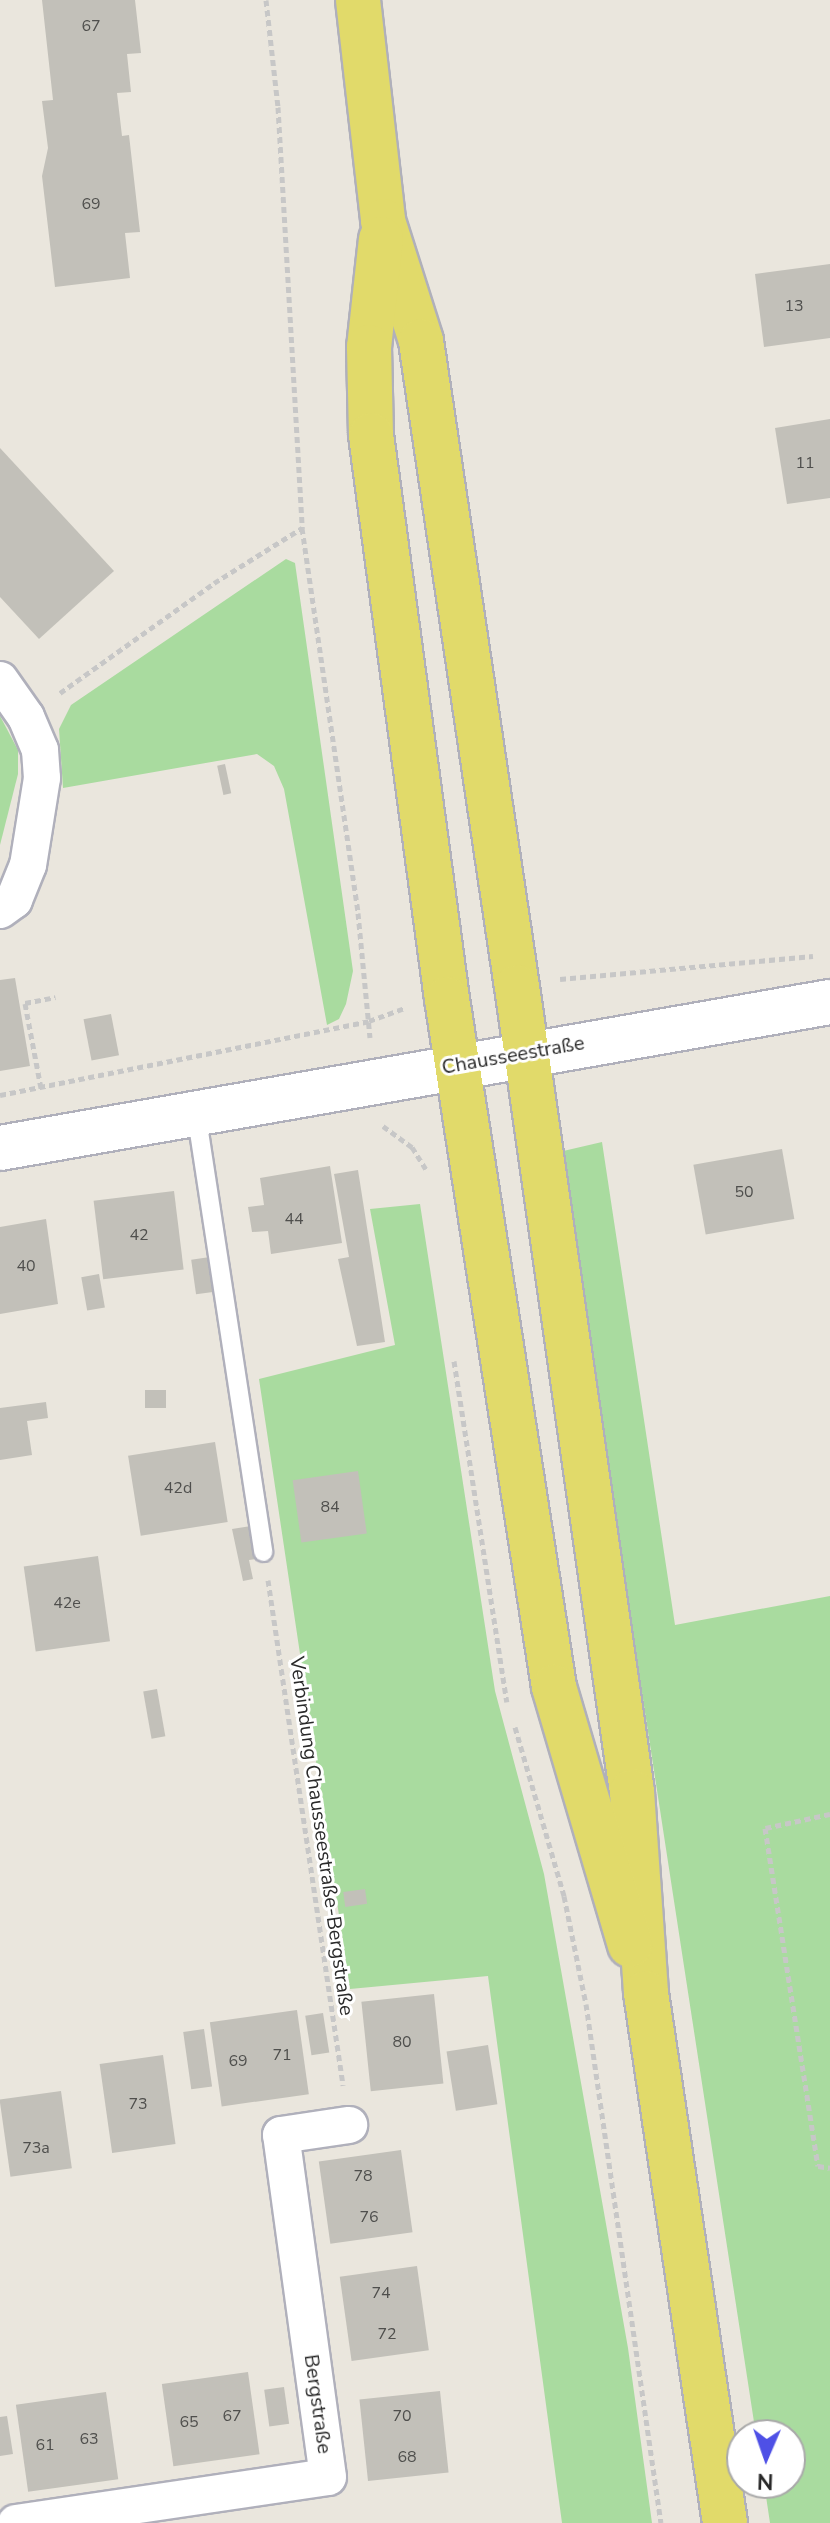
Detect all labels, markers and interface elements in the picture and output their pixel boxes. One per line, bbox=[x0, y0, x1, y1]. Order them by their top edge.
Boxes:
house number: 67 bbox=[81, 16, 101, 36]
house number: 69 bbox=[81, 194, 101, 214]
house number: 13 bbox=[784, 296, 804, 316]
house number: 11 bbox=[795, 453, 815, 473]
street label: Chausseestraße bbox=[440, 1031, 586, 1079]
house number: 50 bbox=[734, 1182, 754, 1202]
house number: 44 bbox=[284, 1209, 304, 1229]
house number: 42 bbox=[129, 1225, 149, 1245]
house number: 40 bbox=[16, 1256, 36, 1276]
house number: 42d bbox=[164, 1478, 192, 1498]
house number: 84 bbox=[320, 1497, 340, 1517]
house number: 42e bbox=[53, 1593, 81, 1613]
street label: Verbindung Chausseestraße-Bergstraße bbox=[285, 1655, 359, 2017]
house number: 80 bbox=[392, 2032, 412, 2052]
house number: 71 bbox=[272, 2045, 292, 2065]
house number: 69 bbox=[228, 2051, 248, 2071]
house number: 73 bbox=[128, 2094, 148, 2114]
house number: 73a bbox=[22, 2138, 50, 2158]
house number: 78 bbox=[353, 2166, 373, 2186]
house number: 76 bbox=[359, 2207, 379, 2227]
house number: 74 bbox=[371, 2283, 391, 2303]
house number: 72 bbox=[377, 2324, 397, 2344]
street label: Bergstraße bbox=[299, 2353, 337, 2455]
house number: 67 bbox=[222, 2406, 242, 2426]
house number: 70 bbox=[392, 2406, 412, 2426]
house number: 65 bbox=[179, 2412, 199, 2432]
north arrow bbox=[726, 2419, 806, 2499]
house number: 63 bbox=[79, 2429, 99, 2449]
house number: 61 bbox=[35, 2435, 55, 2455]
house number: 68 bbox=[397, 2447, 417, 2467]
text: N bbox=[756, 2466, 774, 2496]

